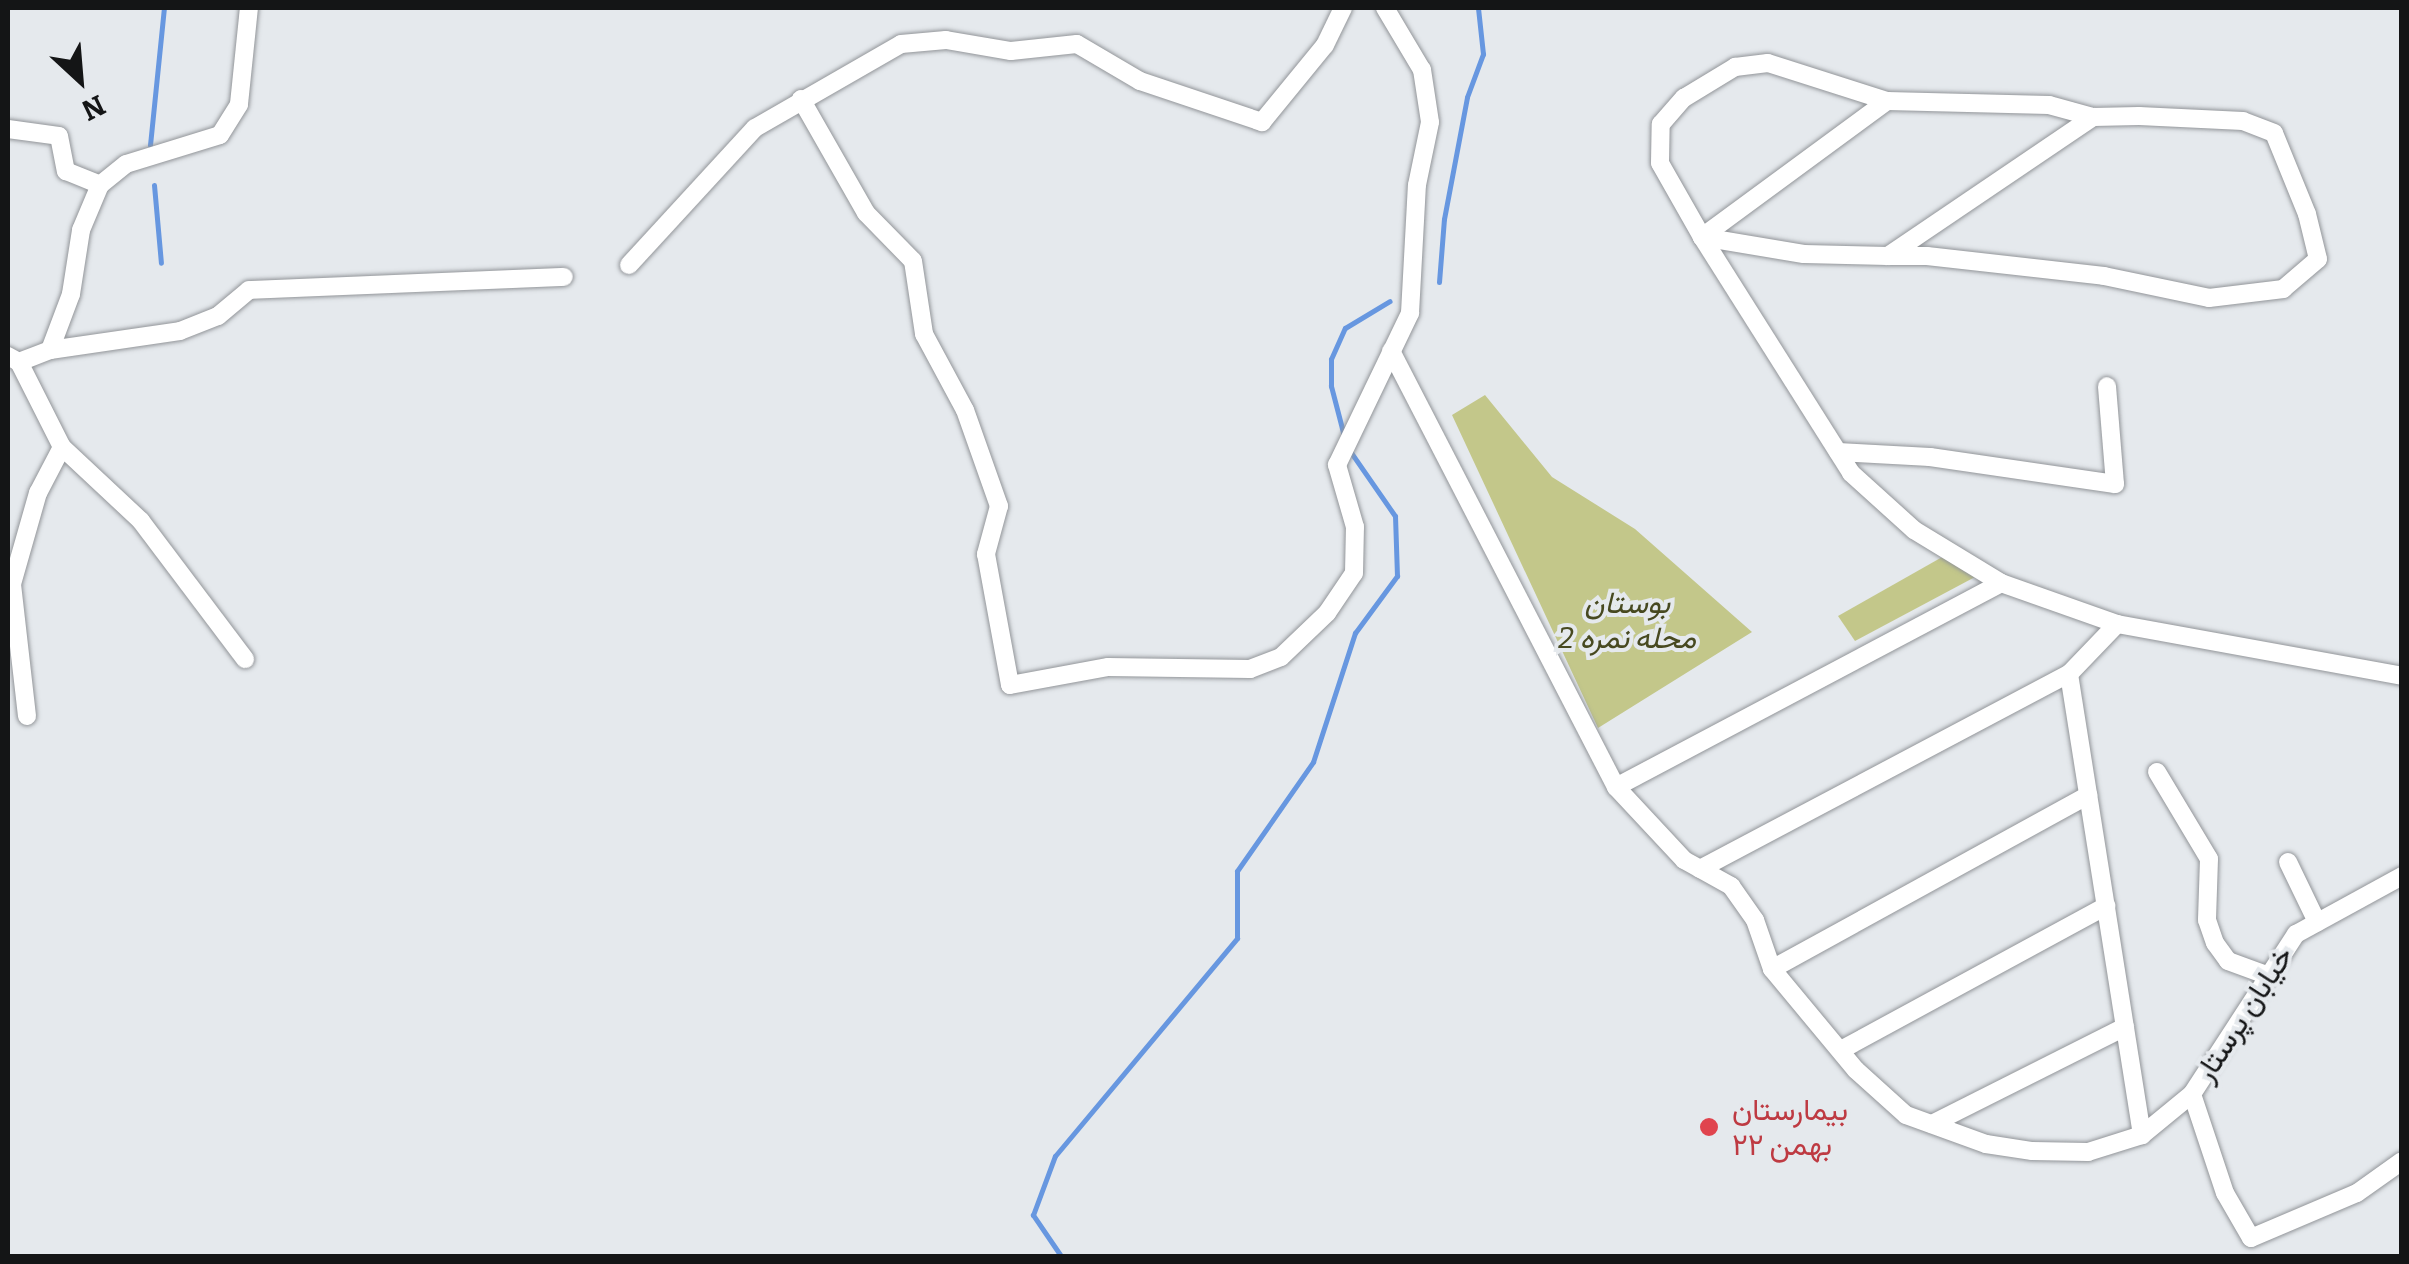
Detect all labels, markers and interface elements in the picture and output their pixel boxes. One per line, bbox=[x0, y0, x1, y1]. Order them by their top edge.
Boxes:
north arrow bbox=[30, 30, 130, 130]
text: N bbox=[76, 88, 110, 127]
park label: بوستان محله نمره 2 bbox=[1558, 585, 1696, 656]
street label: خیابان پرستار bbox=[2187, 939, 2301, 1089]
place label: بیمارستان ۲۲ بهمن bbox=[1732, 1092, 1848, 1162]
marker: بیمارستان ۲۲ بهمن bbox=[1696, 1114, 1722, 1140]

